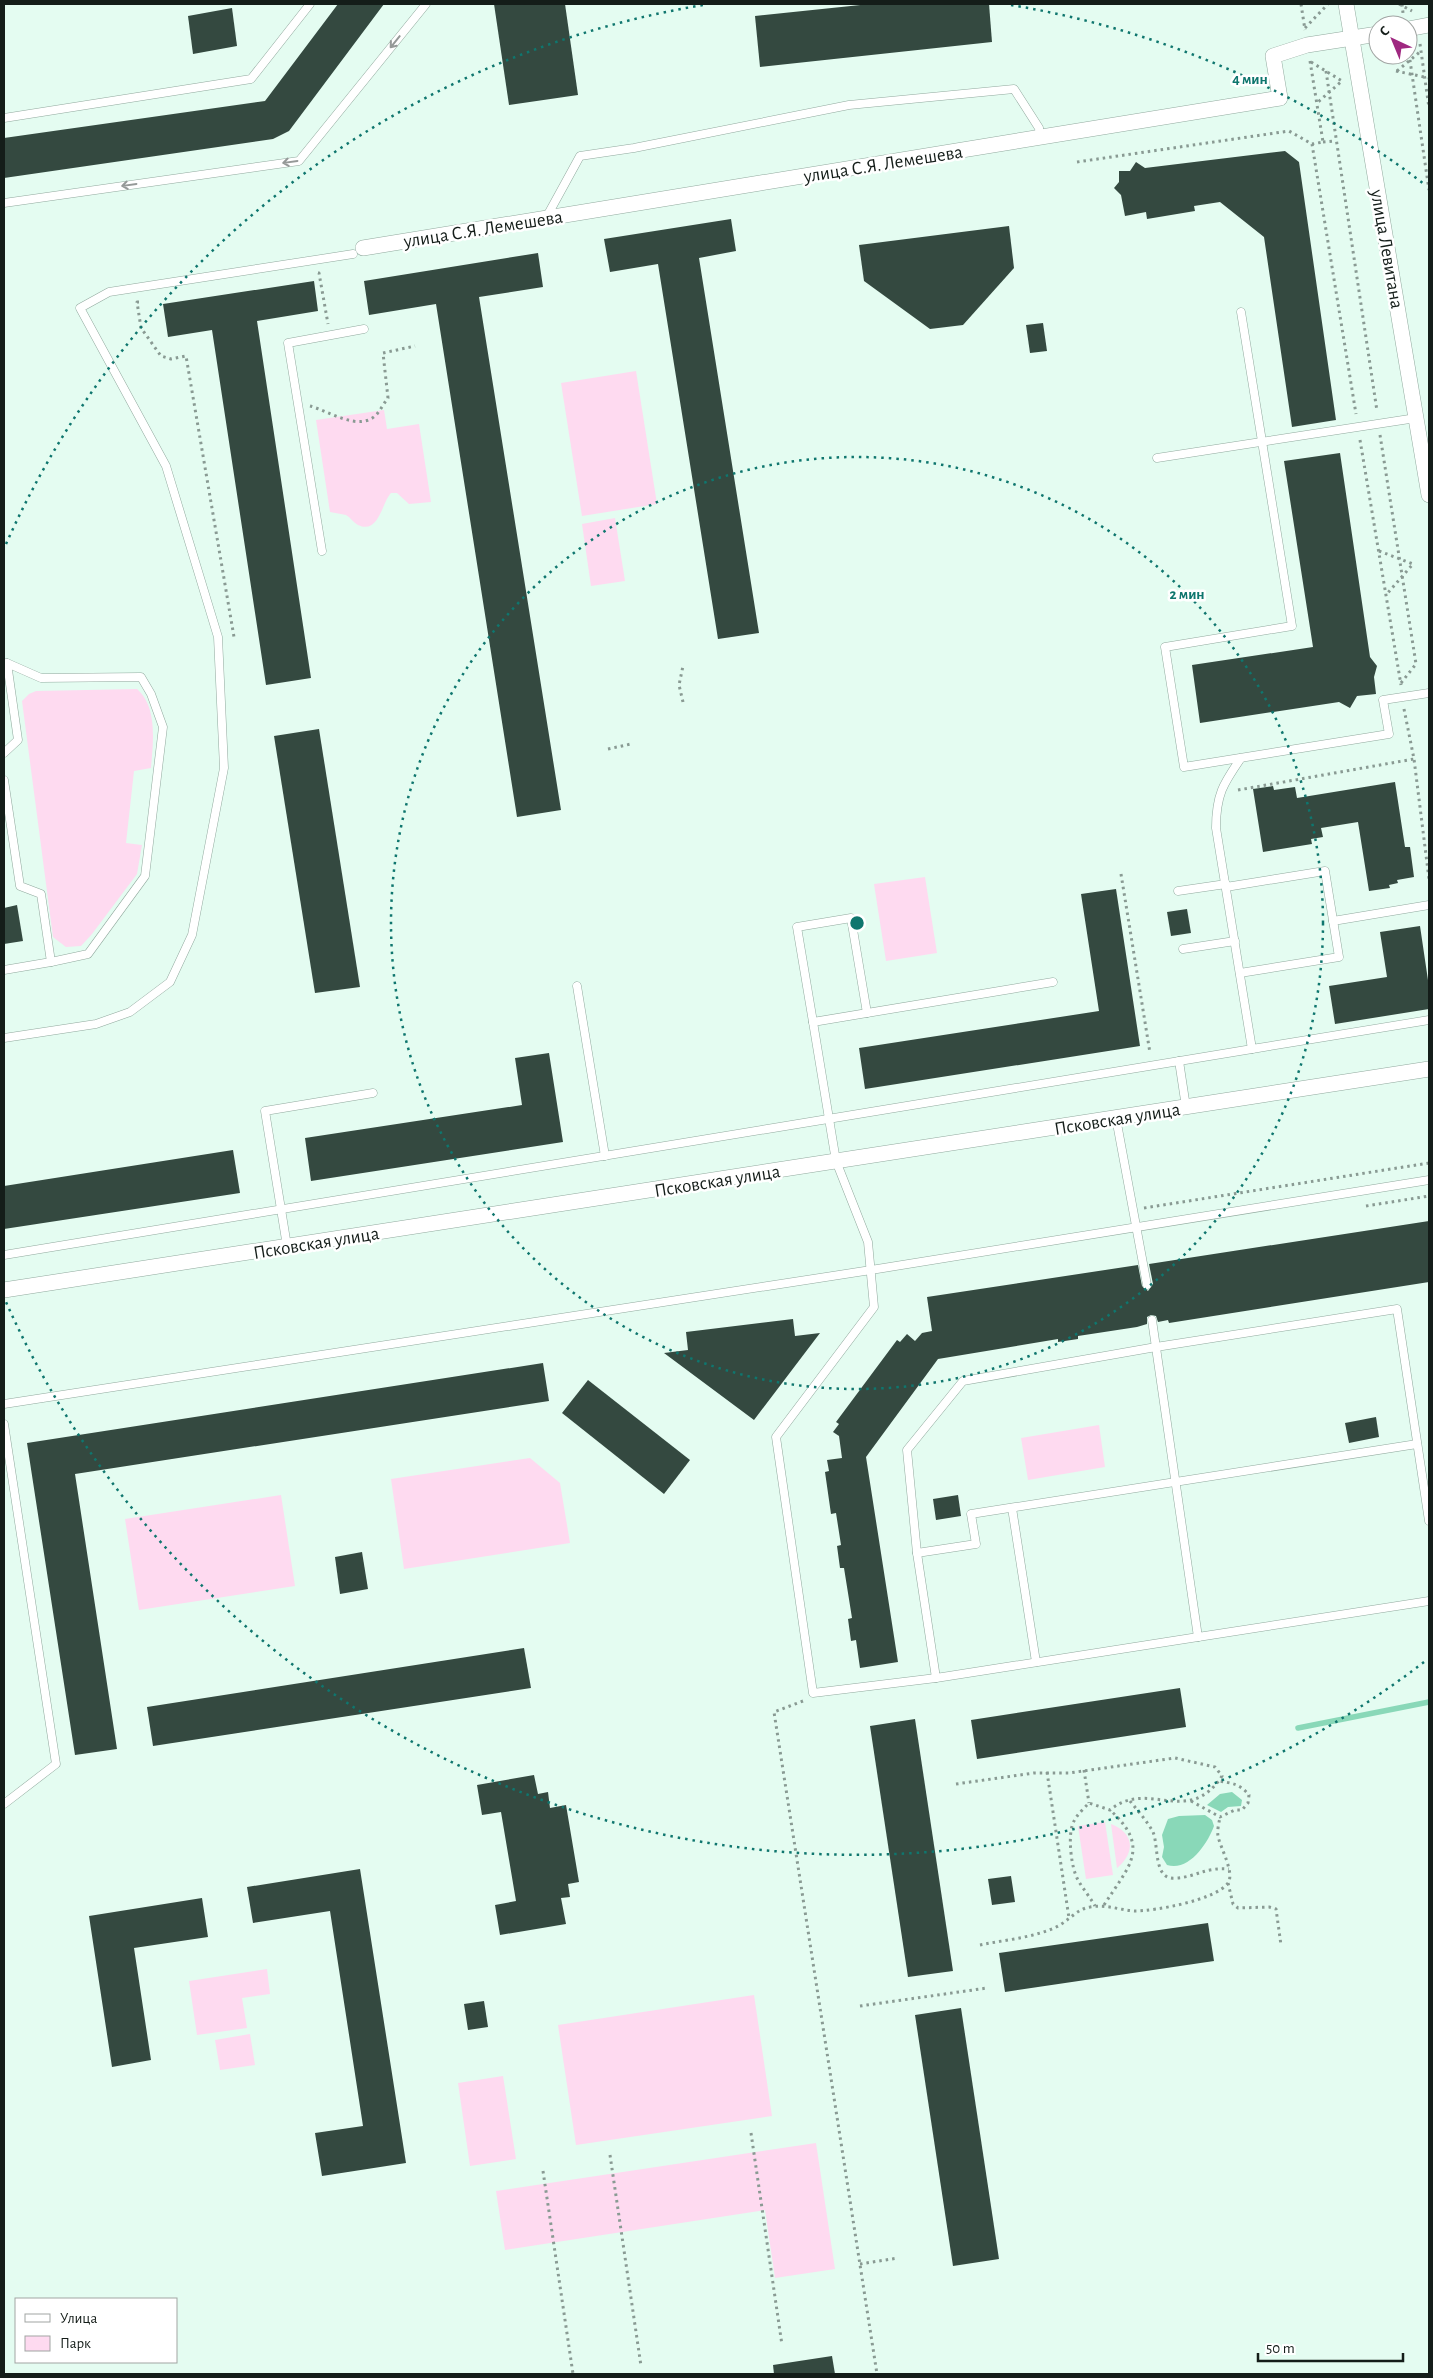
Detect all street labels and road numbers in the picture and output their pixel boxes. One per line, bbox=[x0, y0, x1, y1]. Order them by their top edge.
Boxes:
street label: улица С.Я. Лемешева bbox=[801, 142, 964, 187]
street label: улица Левитана bbox=[1367, 187, 1406, 311]
street label: улица С.Я. Лемешева bbox=[401, 207, 564, 252]
street label: Псковская улица bbox=[1053, 1100, 1182, 1139]
street label: Псковская улица bbox=[653, 1162, 782, 1201]
street label: Псковская улица bbox=[252, 1224, 381, 1263]

